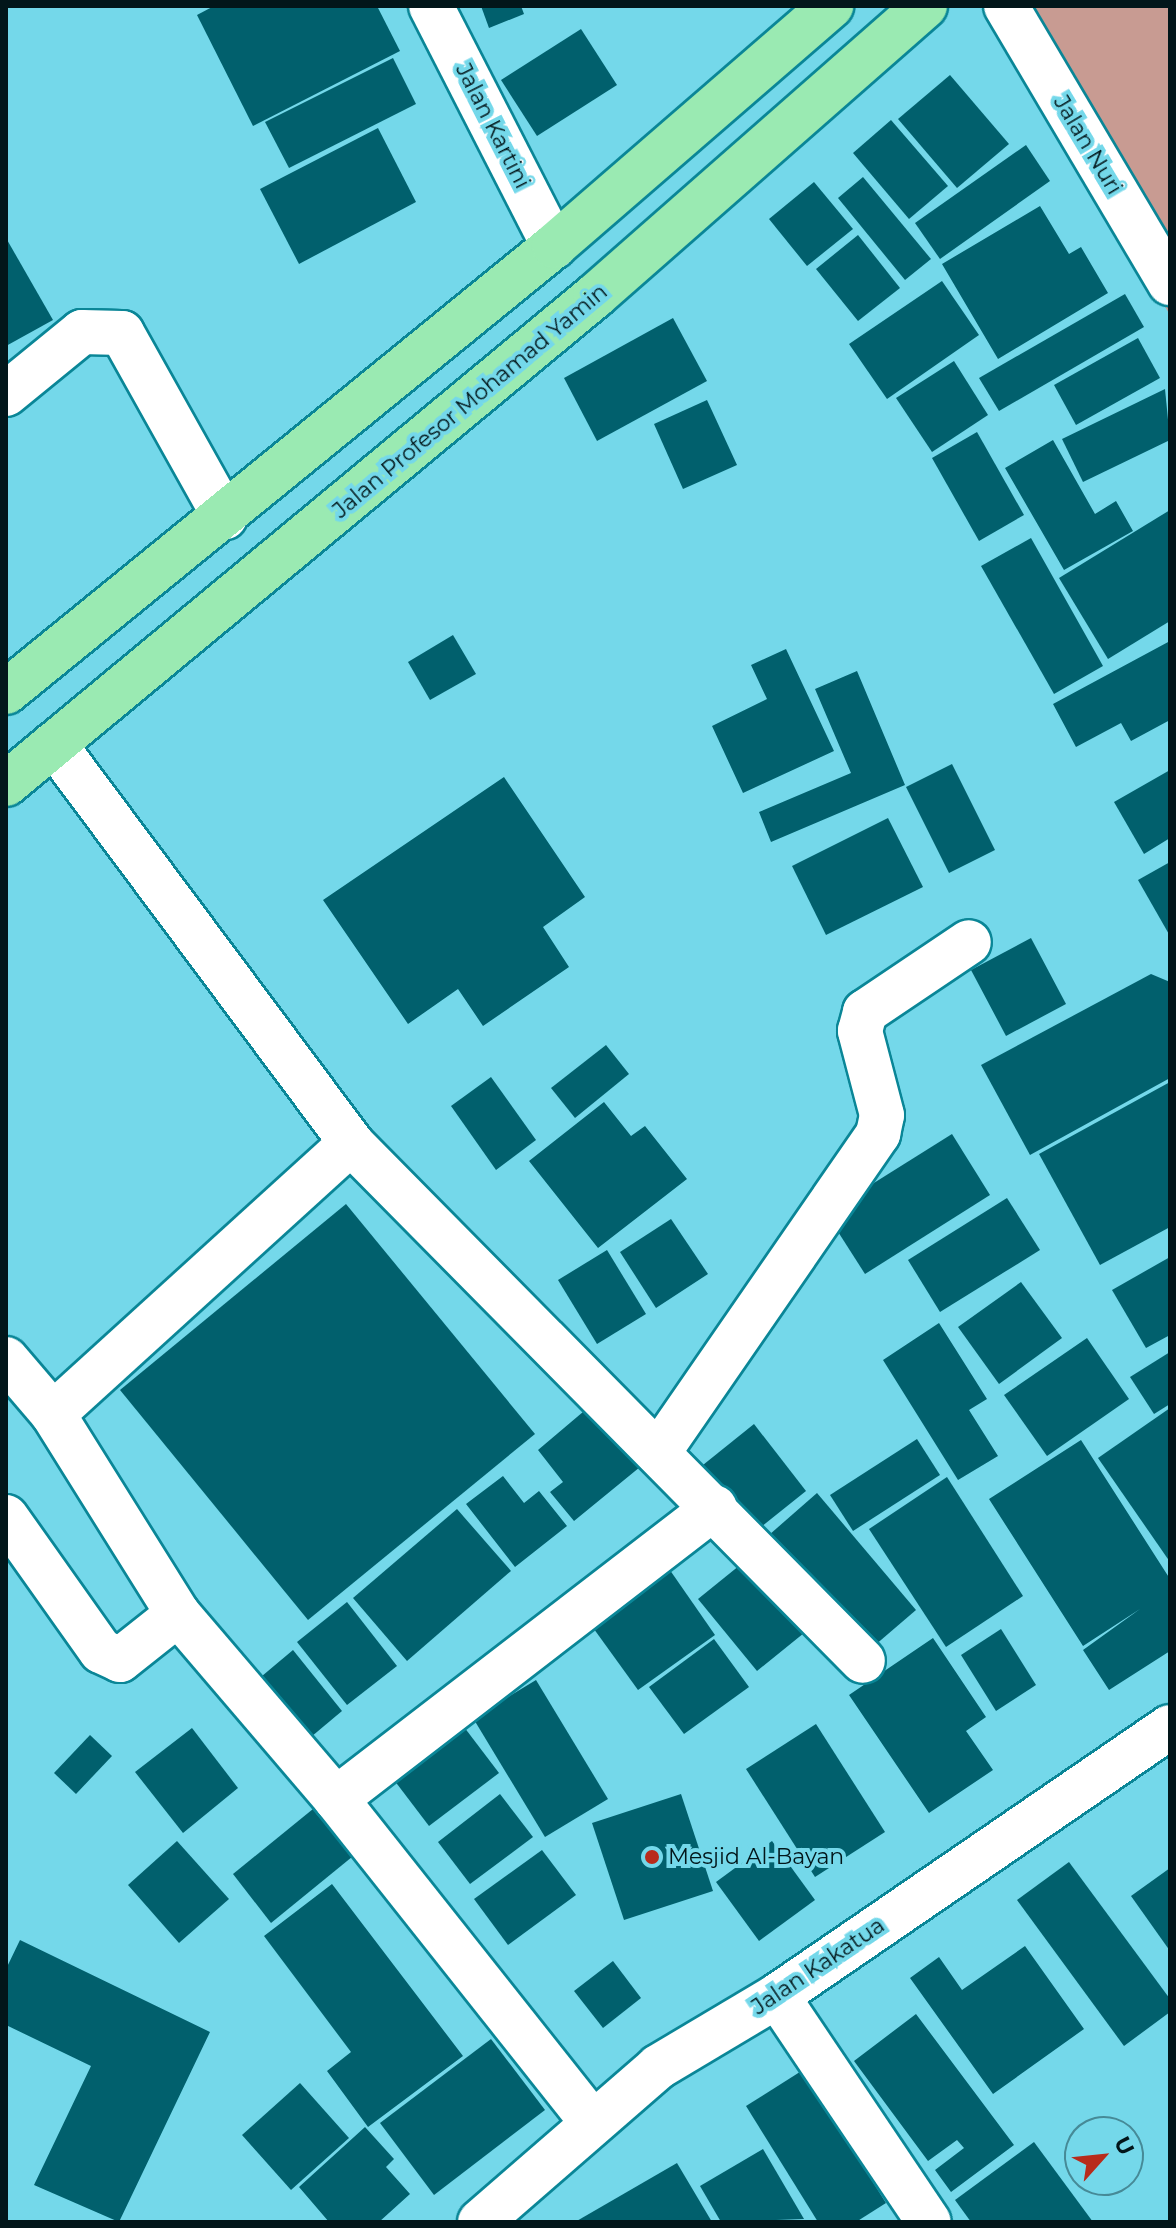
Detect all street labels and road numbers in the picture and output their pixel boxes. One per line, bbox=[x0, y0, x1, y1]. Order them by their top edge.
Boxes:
street label: Jalan Kartini bbox=[450, 59, 536, 193]
street label: Jalan Nuri bbox=[1048, 91, 1128, 199]
street label: Jalan Profesor Mohamad Yamin bbox=[327, 278, 613, 524]
street label: Jalan Kakatua bbox=[747, 1912, 889, 2020]

